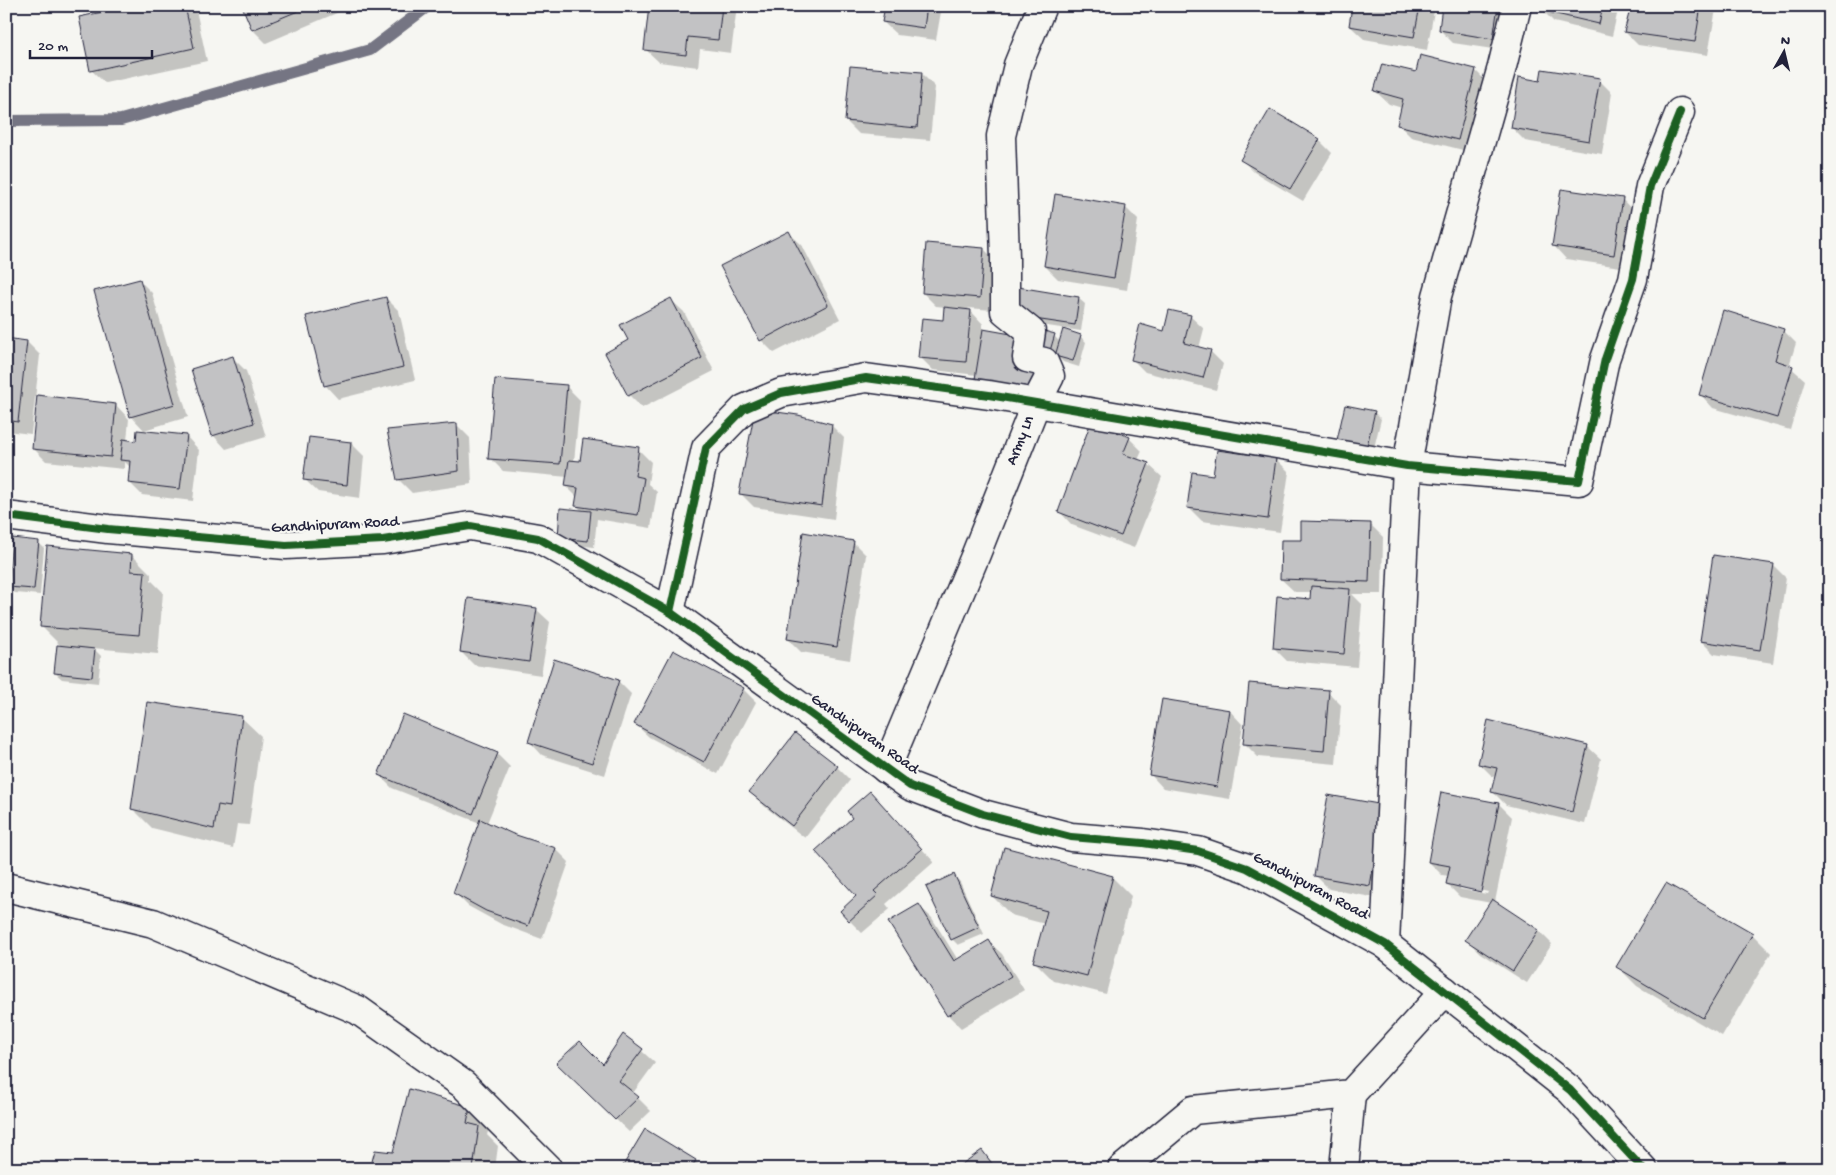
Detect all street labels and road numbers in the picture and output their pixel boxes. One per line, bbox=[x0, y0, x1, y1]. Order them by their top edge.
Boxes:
street label: Army Ln bbox=[1003, 413, 1040, 468]
street label: Gandhipuram Road bbox=[271, 513, 401, 539]
street label: Gandhipuram Road bbox=[806, 690, 923, 780]
street label: Gandhipuram Road bbox=[1249, 849, 1372, 926]

